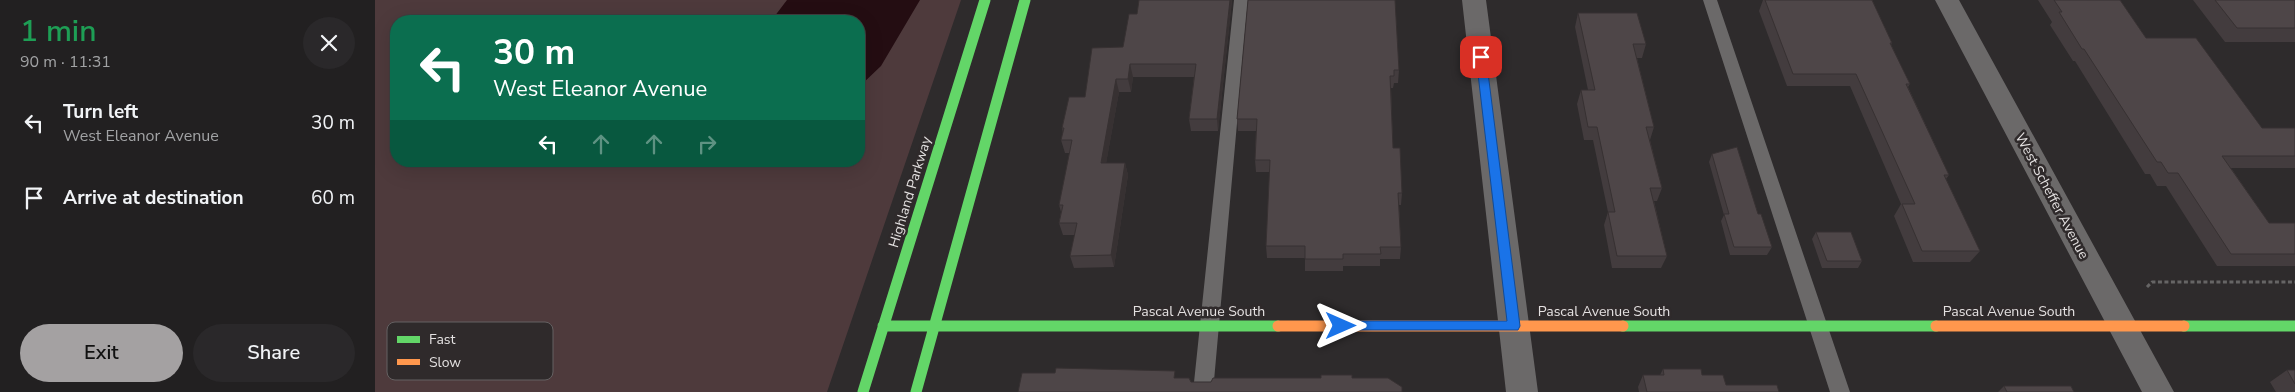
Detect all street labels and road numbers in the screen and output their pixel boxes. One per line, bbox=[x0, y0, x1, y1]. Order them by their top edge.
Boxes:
street label: West Scheffer Avenue bbox=[2011, 130, 2093, 262]
street label: Highland Parkway bbox=[884, 133, 936, 250]
street label: Pascal Avenue South bbox=[1133, 302, 1265, 321]
street label: Pascal Avenue South bbox=[1538, 302, 1670, 321]
street label: Pascal Avenue South bbox=[1943, 302, 2075, 321]

